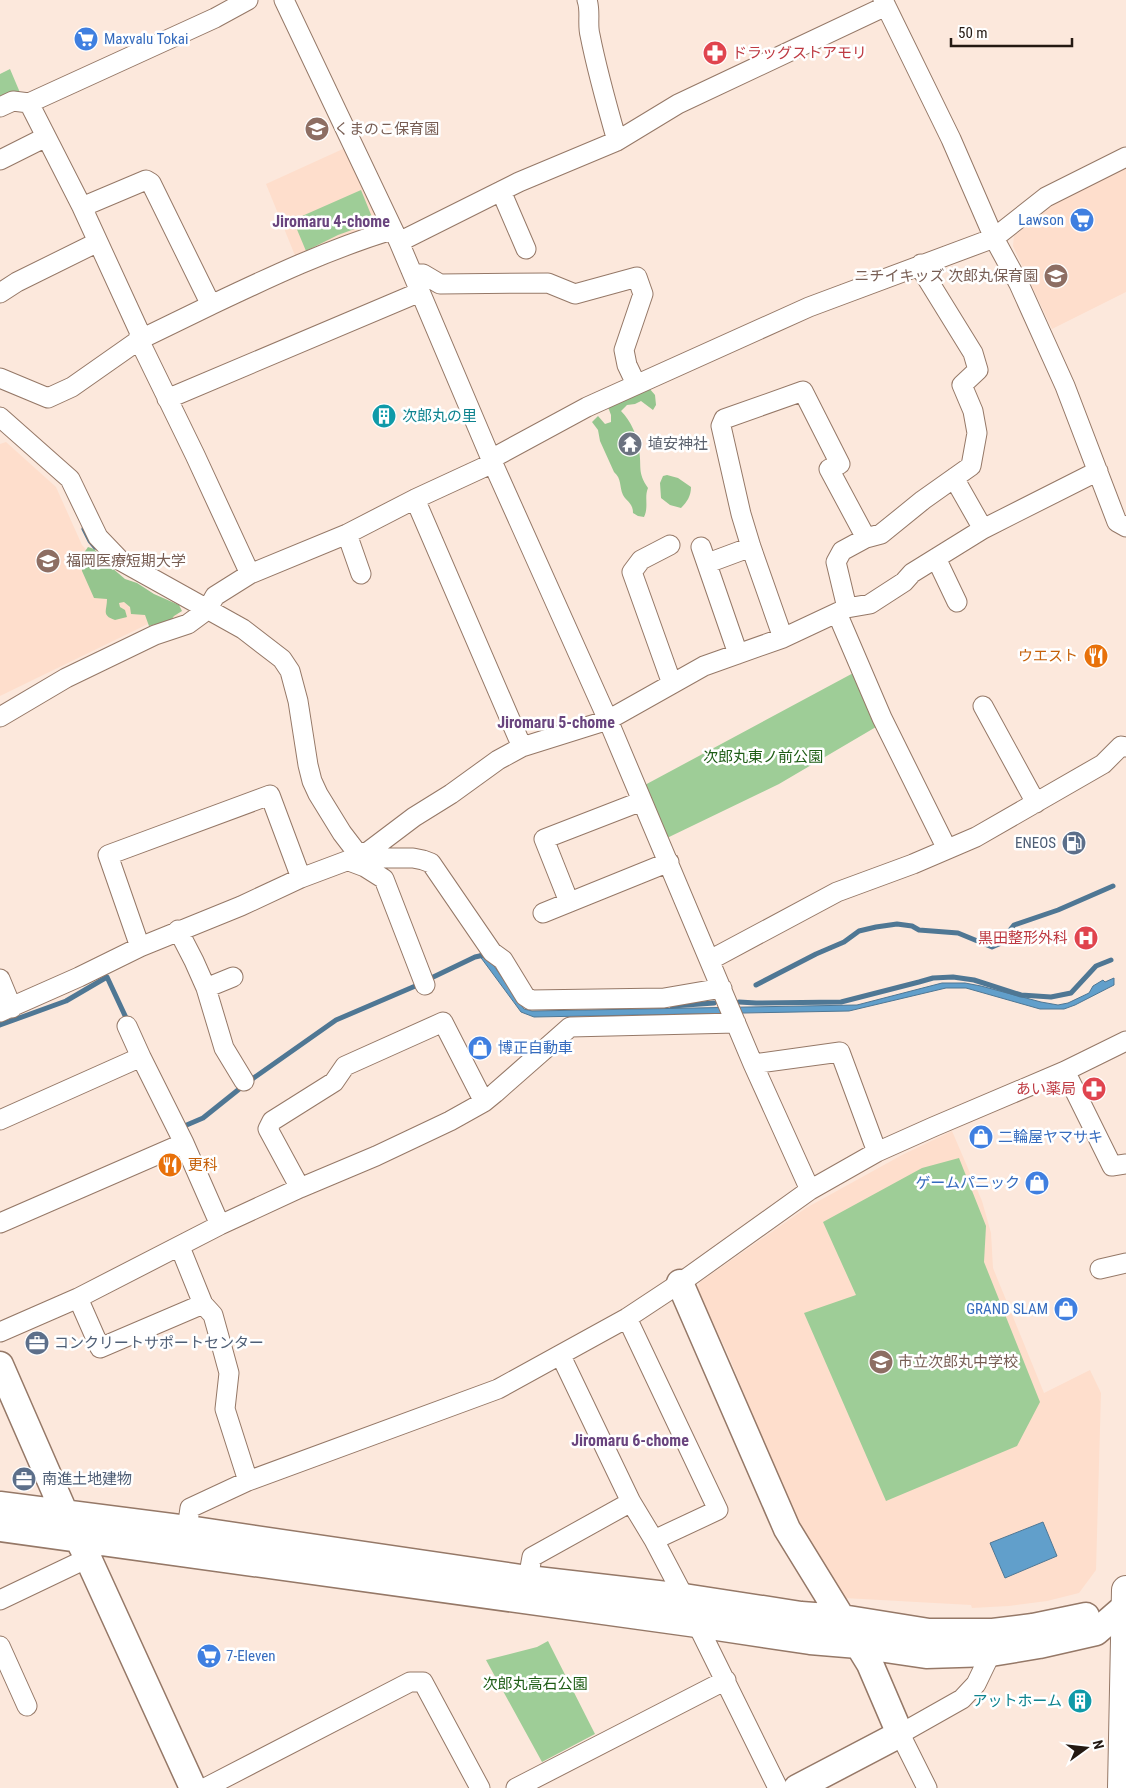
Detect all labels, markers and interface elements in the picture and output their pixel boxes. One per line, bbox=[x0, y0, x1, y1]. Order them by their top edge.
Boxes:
scale bar bbox=[951, 15, 1072, 47]
text: 50 m bbox=[958, 24, 988, 42]
supermarket icon: Maxvalu Tokai bbox=[73, 26, 99, 52]
place label: Maxvalu Tokai bbox=[104, 30, 188, 48]
pharmacy icon: ドラッグストアモリ bbox=[702, 40, 728, 66]
place label: ドラッグストアモリ bbox=[732, 44, 867, 62]
school or university icon: くまのこ保育園 bbox=[304, 116, 330, 142]
place label: くまのこ保育園 bbox=[334, 120, 439, 138]
supermarket icon: Lawson bbox=[1069, 207, 1095, 233]
place label: Lawson bbox=[1018, 211, 1064, 229]
district label: Jiromaru 4-chome bbox=[272, 212, 390, 231]
school or university icon: ニチイキッズ 次郎丸保育園 bbox=[1043, 263, 1069, 289]
place label: ニチイキッズ 次郎丸保育園 bbox=[855, 267, 1038, 285]
building icon: 次郎丸の里 bbox=[371, 403, 397, 429]
place label: 次郎丸の里 bbox=[402, 407, 477, 425]
temple icon: 埴安神社 bbox=[617, 431, 643, 457]
place label: 埴安神社 bbox=[648, 435, 708, 453]
school or university icon: 福岡医療短期大学 bbox=[35, 548, 61, 574]
place label: 福岡医療短期大学 bbox=[66, 552, 186, 570]
restaurant icon: ウエスト bbox=[1083, 643, 1109, 669]
place label: ウエスト bbox=[1018, 647, 1078, 665]
district label: Jiromaru 5-chome bbox=[497, 713, 615, 732]
park label: 次郎丸東ノ前公園 bbox=[703, 748, 823, 766]
fuel station icon: ENEOS bbox=[1061, 830, 1087, 856]
place label: ENEOS bbox=[1015, 834, 1056, 852]
hospital icon: 黒田整形外科 bbox=[1073, 925, 1099, 951]
place label: 黒田整形外科 bbox=[978, 929, 1068, 947]
shop icon: 博正自動車 bbox=[467, 1035, 493, 1061]
place label: 博正自動車 bbox=[498, 1039, 573, 1057]
pharmacy icon: あい薬局 bbox=[1081, 1076, 1107, 1102]
place label: あい薬局 bbox=[1016, 1080, 1076, 1098]
shop icon: 二輪屋ヤマサキ bbox=[968, 1124, 994, 1150]
place label: 二輪屋ヤマサキ bbox=[998, 1128, 1103, 1146]
restaurant icon: 更科 bbox=[157, 1152, 183, 1178]
place label: 更科 bbox=[188, 1156, 218, 1174]
shop icon: ゲームパニック bbox=[1024, 1170, 1050, 1196]
place label: ゲームパニック bbox=[915, 1174, 1020, 1192]
shop icon: GRAND SLAM bbox=[1053, 1296, 1079, 1322]
place label: GRAND SLAM bbox=[966, 1300, 1048, 1318]
office icon: コンクリートサポートセンター bbox=[24, 1330, 50, 1356]
place label: コンクリートサポートセンター bbox=[54, 1334, 264, 1352]
school or university icon: 市立次郎丸中学校 bbox=[868, 1349, 894, 1375]
place label: 市立次郎丸中学校 bbox=[898, 1353, 1018, 1371]
district label: Jiromaru 6-chome bbox=[571, 1431, 689, 1450]
office icon: 南進土地建物 bbox=[11, 1466, 37, 1492]
place label: 南進土地建物 bbox=[42, 1470, 132, 1488]
supermarket icon: 7-Eleven bbox=[196, 1643, 222, 1669]
place label: 7-Eleven bbox=[226, 1647, 276, 1665]
park label: 次郎丸高石公園 bbox=[482, 1675, 588, 1693]
building icon: アットホーム bbox=[1067, 1688, 1093, 1714]
place label: アットホーム bbox=[972, 1692, 1062, 1710]
north arrow bbox=[1061, 1723, 1111, 1773]
text: N bbox=[1090, 1738, 1107, 1751]

